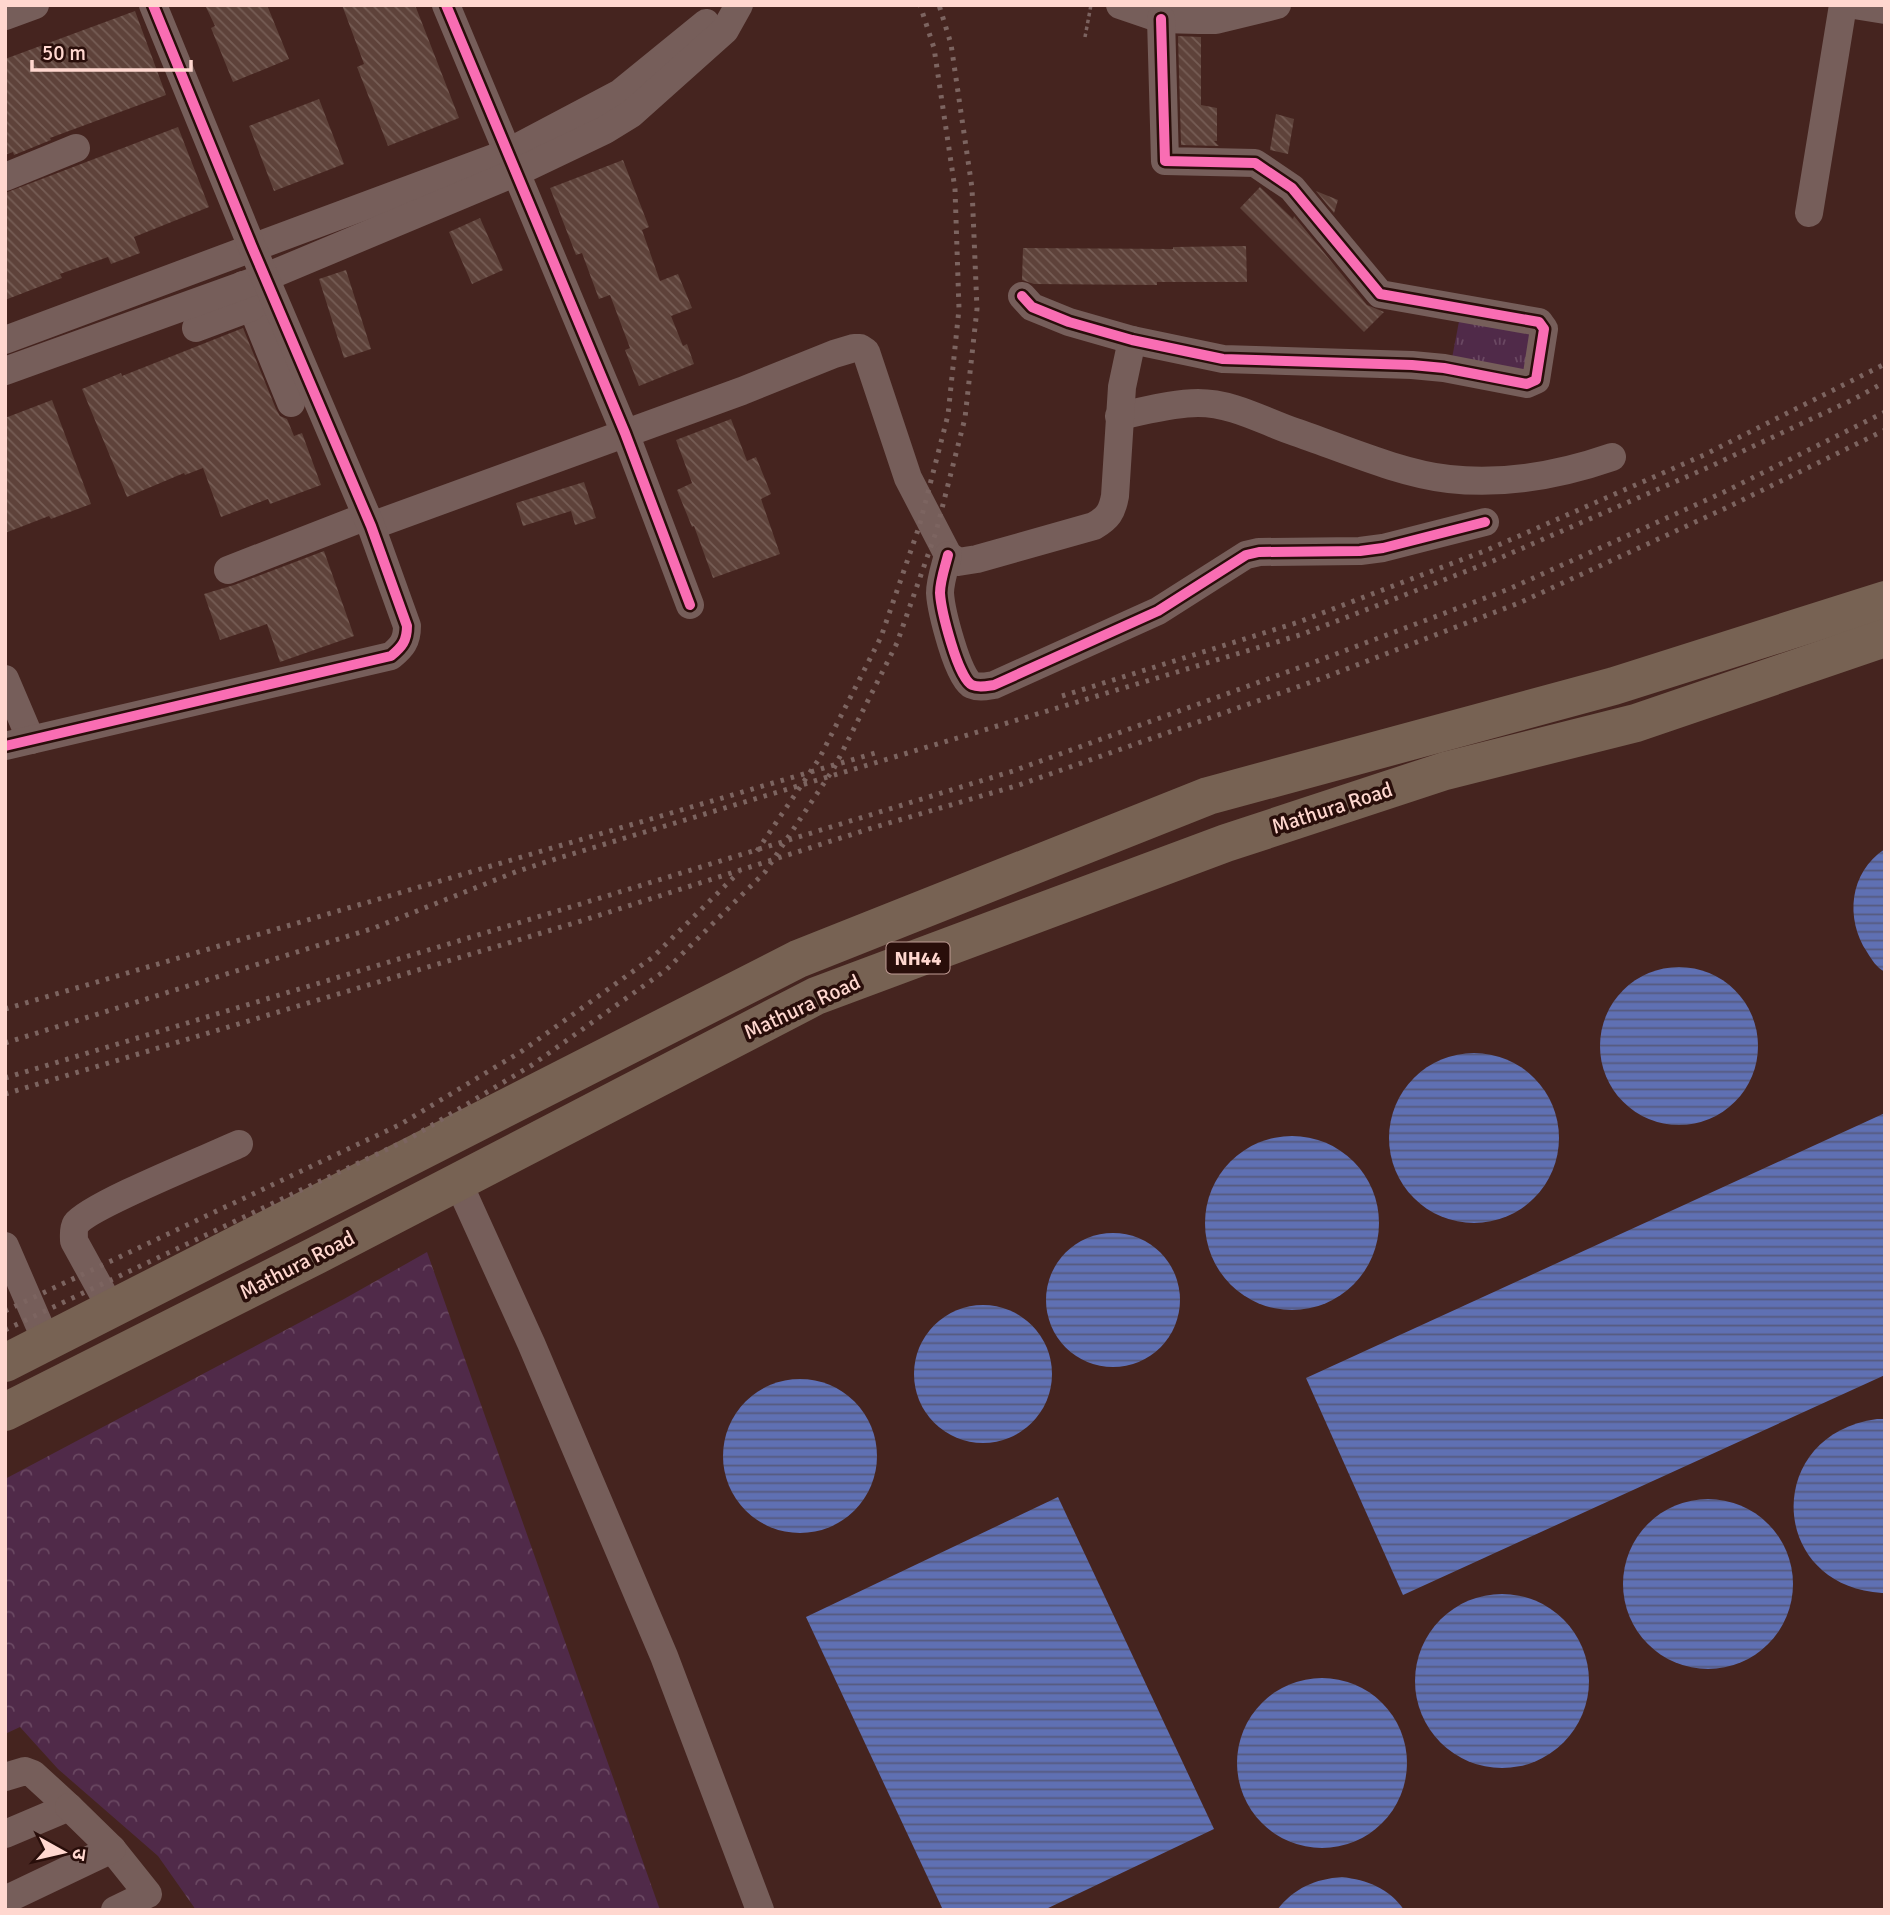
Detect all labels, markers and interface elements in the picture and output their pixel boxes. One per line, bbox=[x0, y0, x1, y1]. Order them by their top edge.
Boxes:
scale bar bbox=[32, 28, 191, 72]
text: 50 m bbox=[42, 40, 86, 66]
street label: Mathura Road bbox=[1268, 776, 1396, 840]
road number: NH44 bbox=[886, 942, 950, 974]
street label: Mathura Road bbox=[740, 969, 864, 1045]
street label: Mathura Road bbox=[235, 1225, 359, 1305]
north arrow bbox=[28, 1817, 98, 1887]
text: उ bbox=[66, 1847, 92, 1862]

